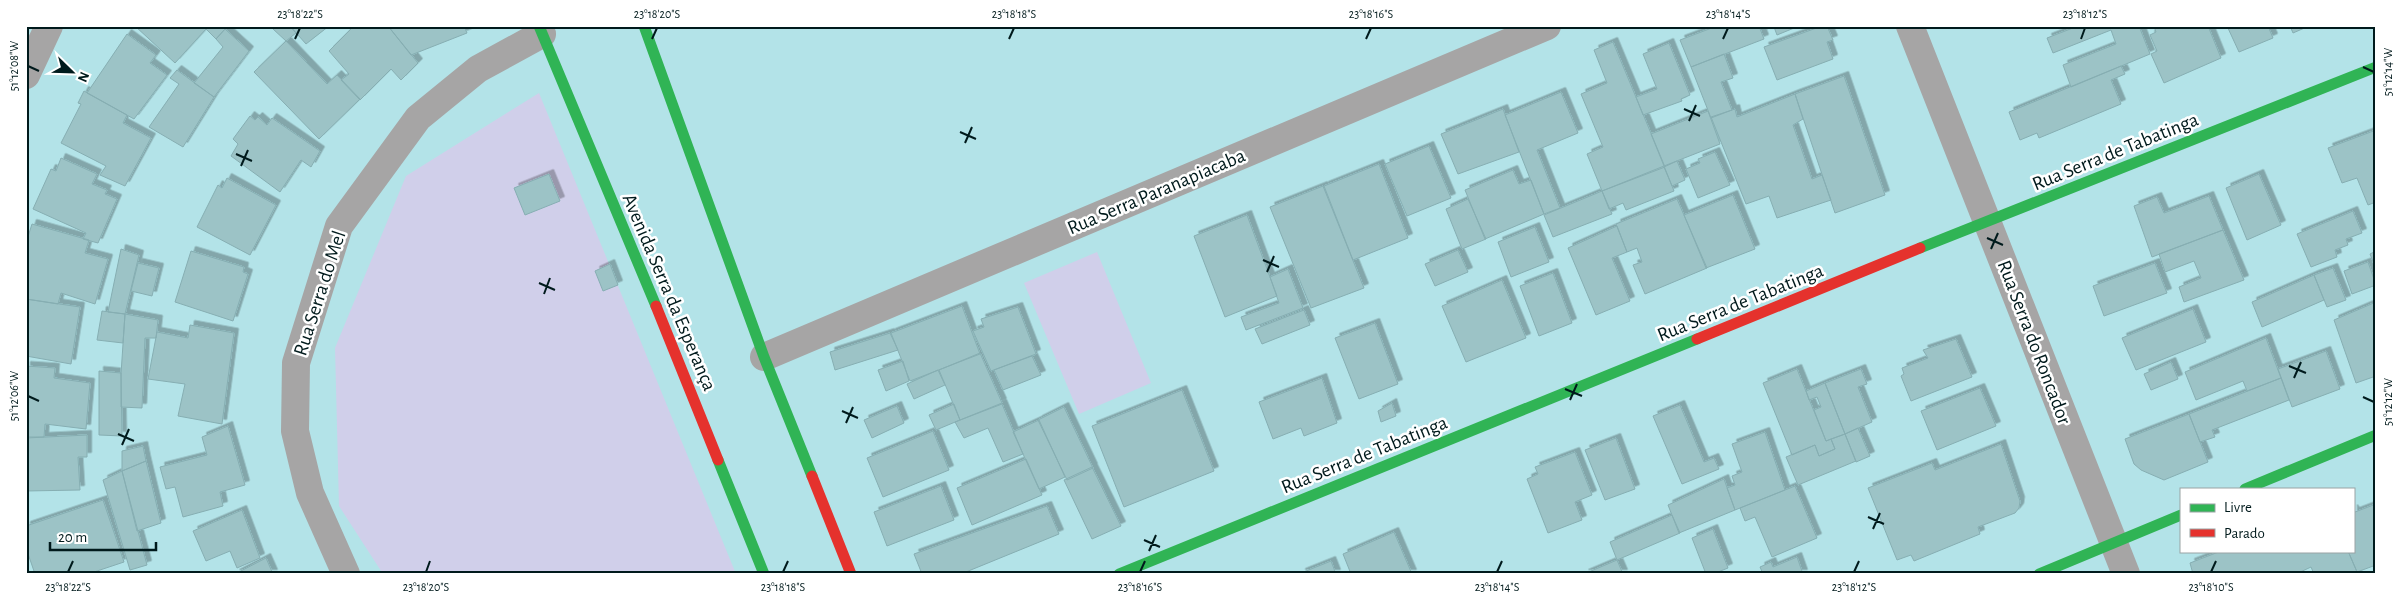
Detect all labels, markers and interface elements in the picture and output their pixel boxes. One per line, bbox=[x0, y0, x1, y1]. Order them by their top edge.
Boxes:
text: 23°18'22"S bbox=[277, 8, 323, 20]
text: 23°18'20"S bbox=[634, 8, 681, 20]
text: 23°18'18"S bbox=[992, 8, 1037, 20]
text: 23°18'16"S bbox=[1349, 8, 1394, 20]
text: 23°18'14"S bbox=[1706, 8, 1751, 20]
text: 23°18'12"S bbox=[2063, 8, 2108, 20]
text: 51°12'08"W bbox=[8, 40, 20, 91]
north arrow bbox=[48, 48, 98, 98]
text: 51°12'14"W bbox=[2382, 48, 2394, 96]
text: N bbox=[75, 69, 91, 84]
street label: Rua Serra de Tabatinga bbox=[2029, 109, 2201, 194]
street label: Rua Serra Paranapiacaba bbox=[1064, 145, 1248, 238]
street label: Avenida Serra da Esperança bbox=[618, 191, 720, 394]
street label: Rua Serra do Mel bbox=[290, 228, 350, 358]
street label: Rua Serra do Roncador bbox=[1994, 258, 2075, 428]
street label: Rua Serra de Tabatinga bbox=[1654, 260, 1826, 345]
text: 51°12'06"W bbox=[8, 370, 20, 421]
text: 51°12'12"W bbox=[2382, 378, 2394, 426]
street label: Rua Serra de Tabatinga bbox=[1278, 412, 1450, 497]
legend bbox=[2180, 488, 2354, 552]
text: Livre bbox=[2224, 500, 2252, 515]
scale bar bbox=[50, 520, 156, 552]
text: Parado bbox=[2224, 526, 2265, 541]
text: 20 m bbox=[58, 530, 87, 545]
text: 23°18'22"S bbox=[45, 581, 91, 593]
text: 23°18'20"S bbox=[403, 581, 450, 593]
text: 23°18'18"S bbox=[761, 581, 806, 593]
text: 23°18'16"S bbox=[1118, 581, 1163, 593]
text: 23°18'14"S bbox=[1475, 581, 1520, 593]
text: 23°18'12"S bbox=[1832, 581, 1877, 593]
text: 23°18'10"S bbox=[2188, 581, 2234, 593]

